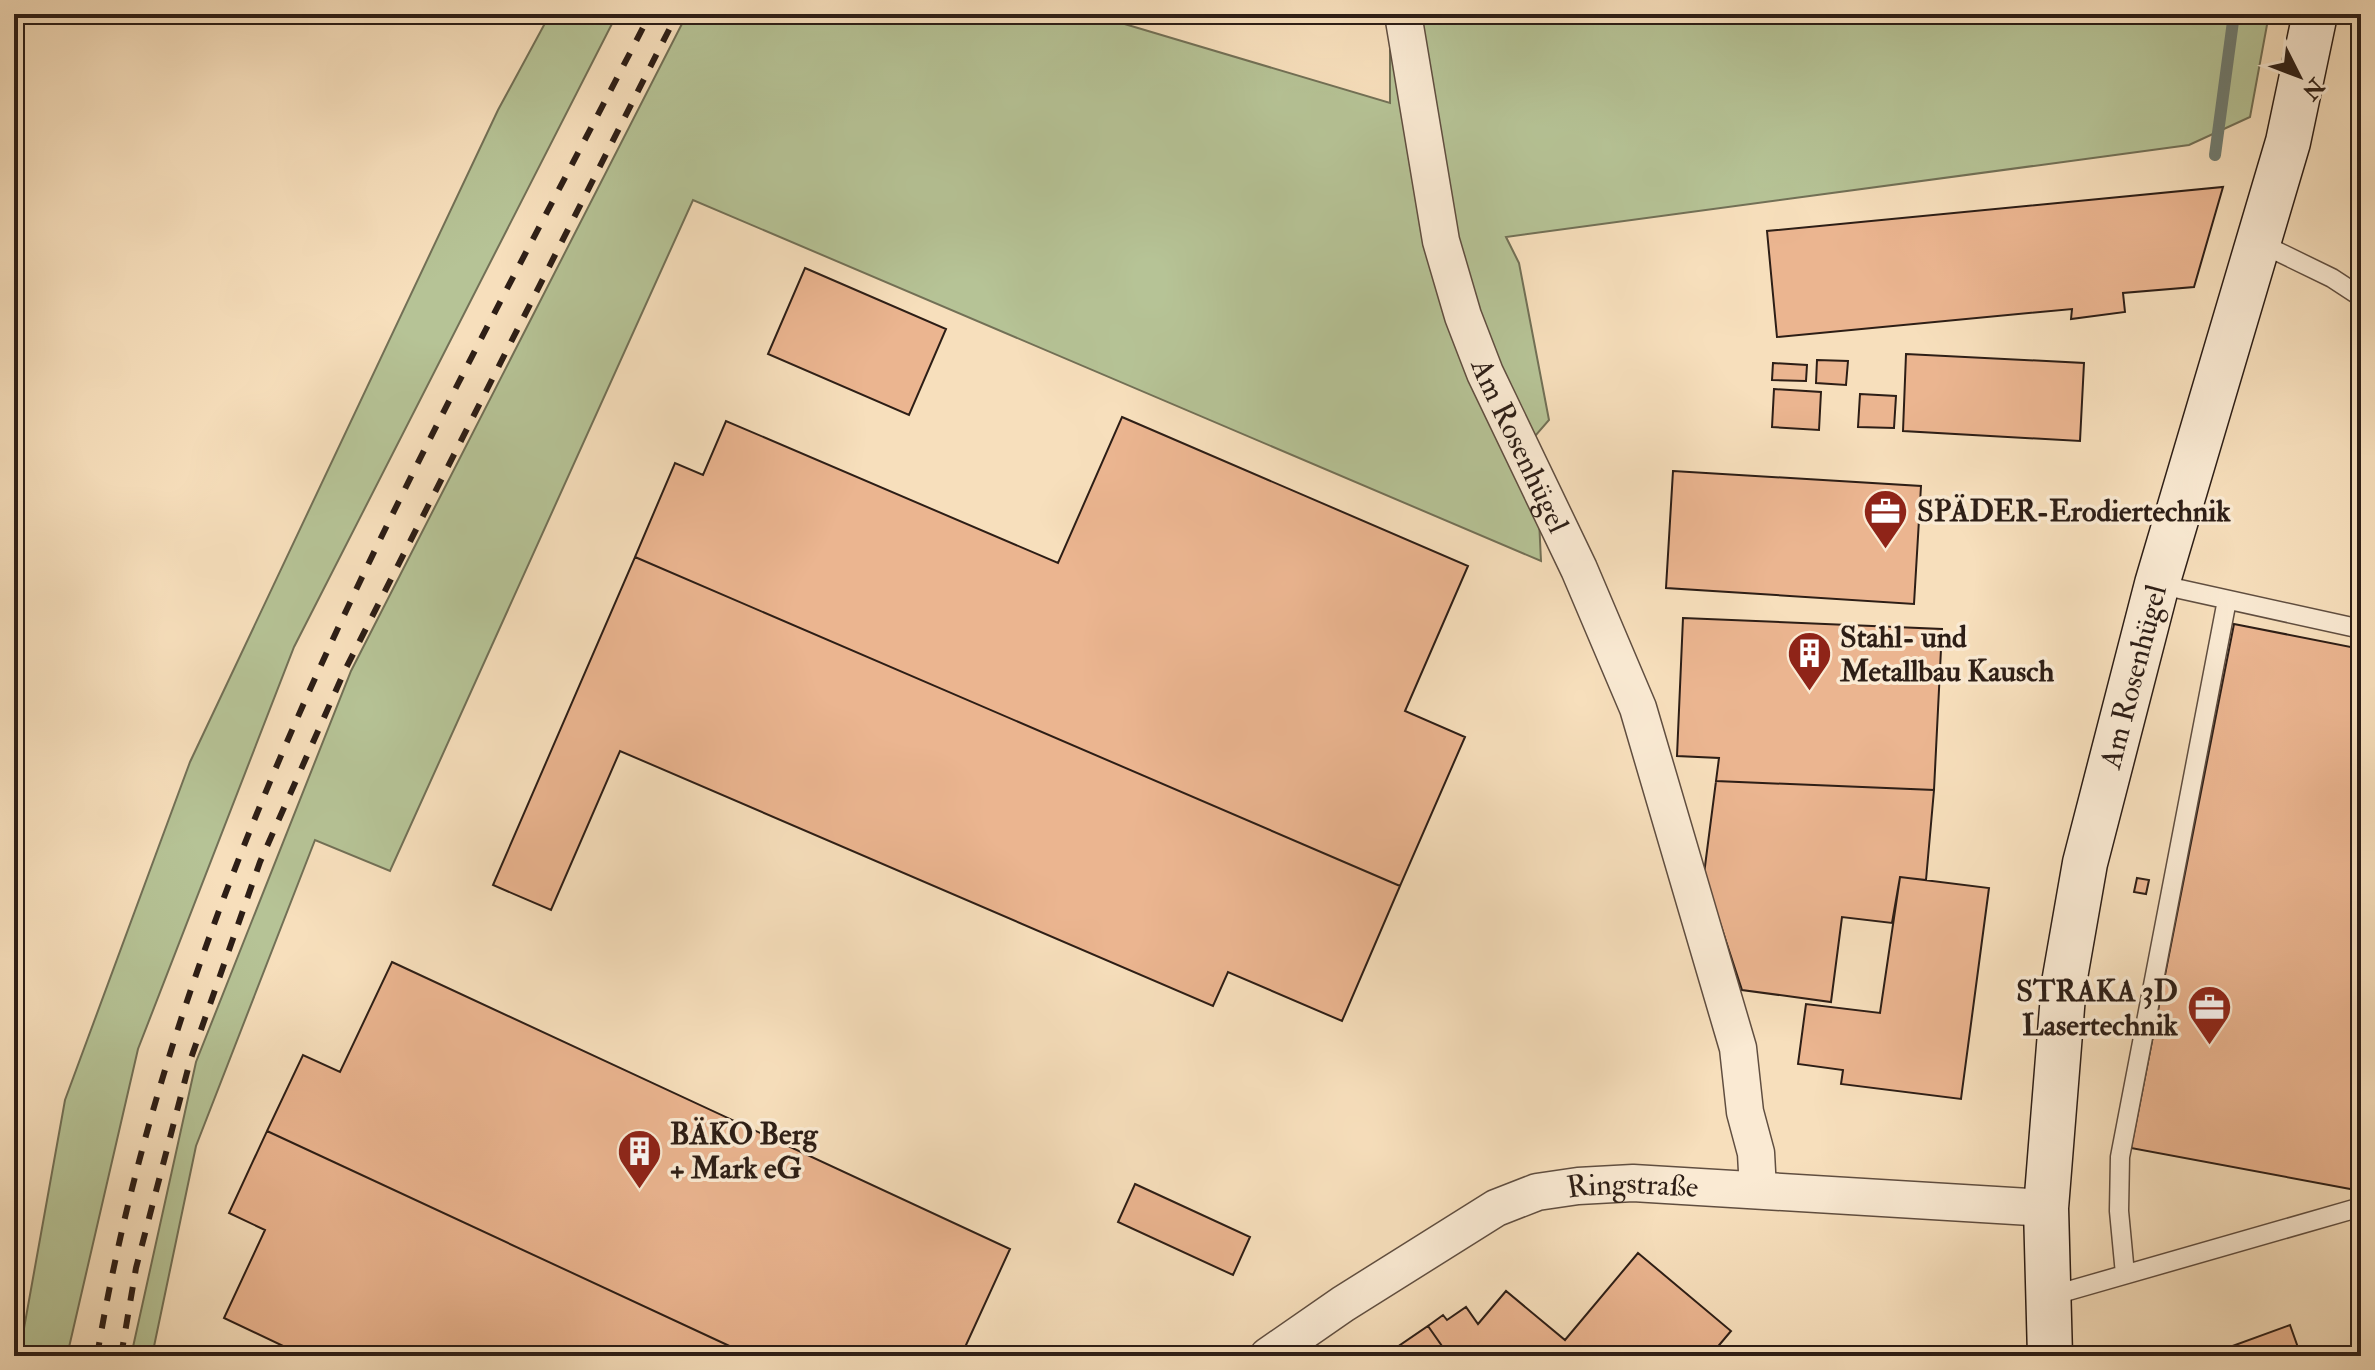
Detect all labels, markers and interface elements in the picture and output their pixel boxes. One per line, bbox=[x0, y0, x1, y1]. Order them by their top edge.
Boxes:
north arrow bbox=[2259, 36, 2339, 116]
text: N bbox=[2296, 71, 2331, 106]
street label: Am Rosenhügel bbox=[1462, 353, 1577, 539]
office icon: SPÄDER-Erodiertechnik bbox=[1862, 487, 1910, 550]
place label: SPÄDER-Erodiertechnik bbox=[1917, 493, 2231, 530]
street label: Am Rosenhügel bbox=[2091, 580, 2175, 774]
place label: Stahl- und Metallbau Kausch bbox=[1839, 619, 2054, 690]
building icon: Stahl- und Metallbau Kausch bbox=[1785, 630, 1833, 693]
place label: STRAKA 3D Lasertechnik bbox=[2016, 973, 2179, 1044]
office icon: STRAKA 3D Lasertechnik bbox=[2185, 984, 2233, 1047]
place label: BÄKO Berg + Mark eG bbox=[670, 1116, 819, 1187]
building icon: BÄKO Berg + Mark eG bbox=[615, 1127, 663, 1190]
street label: Ringstraße bbox=[1564, 1164, 1700, 1206]

